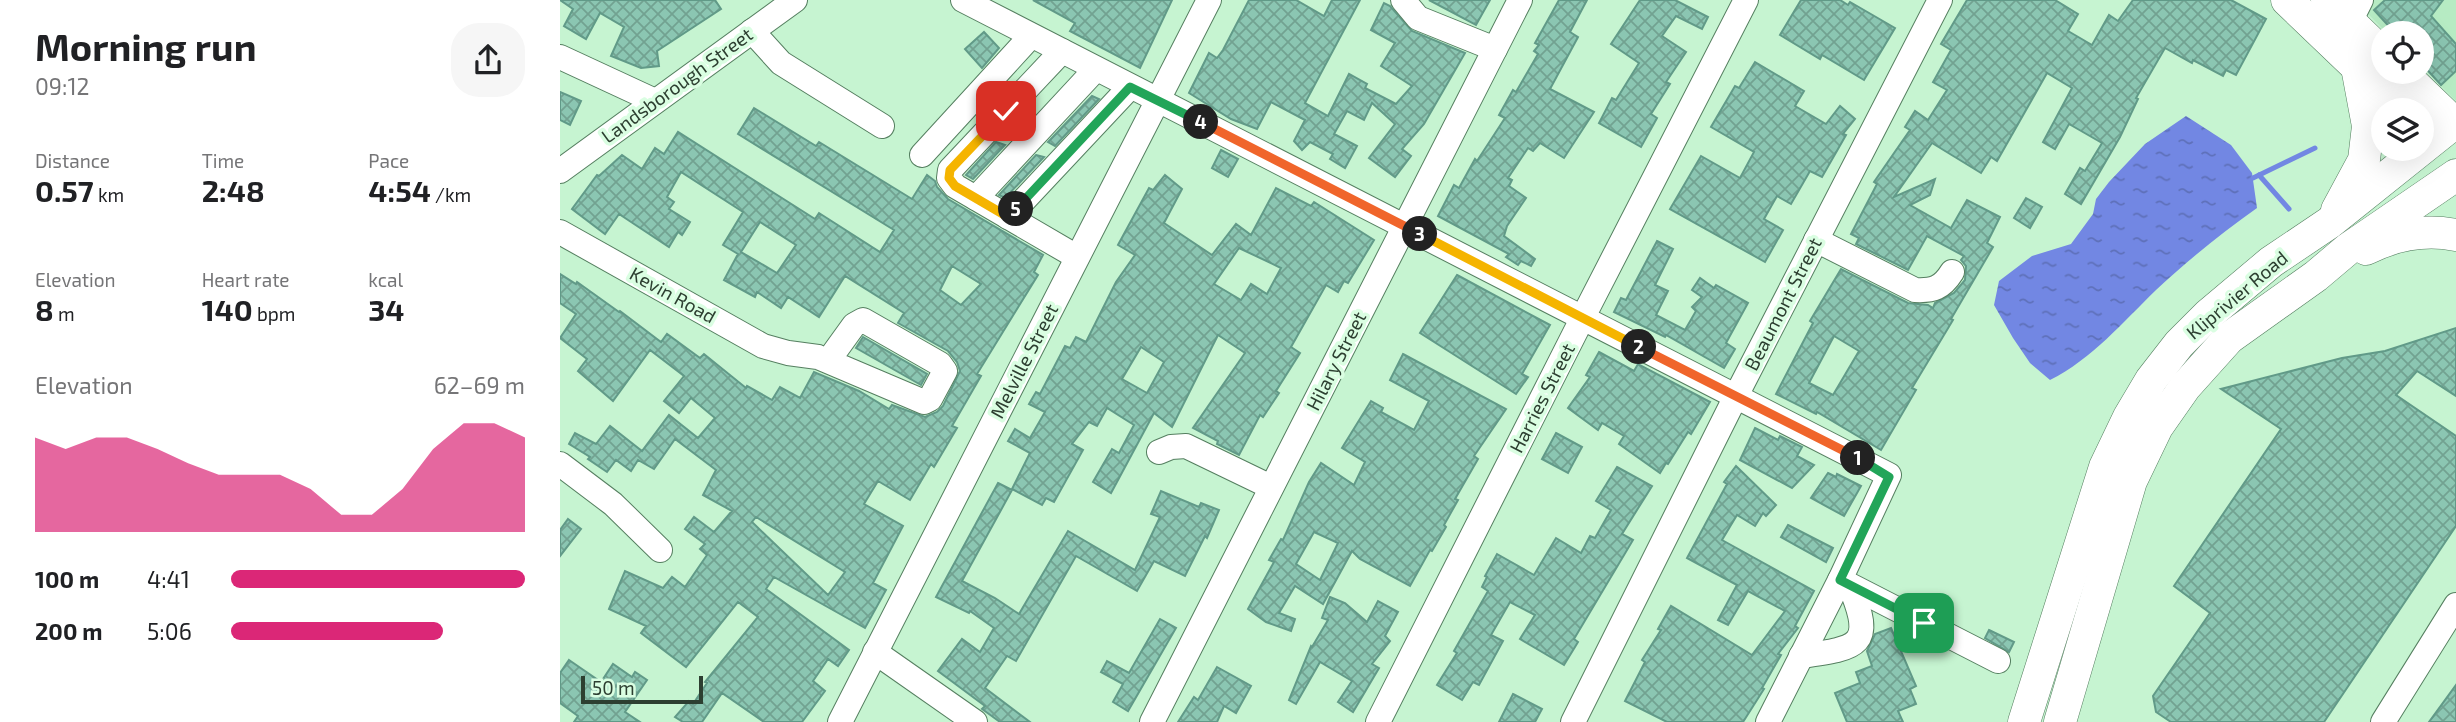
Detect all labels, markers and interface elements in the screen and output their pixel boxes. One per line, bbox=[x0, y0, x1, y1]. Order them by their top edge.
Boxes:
map controls bbox=[2371, 21, 2434, 161]
button: locate bbox=[2371, 21, 2434, 84]
street label: Landsborough Street bbox=[597, 22, 757, 147]
text: Morning run bbox=[35, 23, 256, 69]
button: share bbox=[451, 23, 525, 97]
text: 09:12 bbox=[35, 72, 90, 100]
pin bbox=[976, 81, 1036, 141]
icon: check bbox=[987, 92, 1025, 130]
button: layers bbox=[2371, 98, 2434, 161]
pin: 4 bbox=[1184, 104, 1218, 140]
text: 4 bbox=[1194, 110, 1207, 133]
text: Distance bbox=[35, 149, 110, 172]
text: Time bbox=[202, 149, 244, 172]
text: Pace bbox=[368, 149, 409, 172]
text: 0.57 bbox=[35, 172, 94, 208]
text: 2:48 bbox=[202, 172, 265, 208]
text: 4:54 bbox=[368, 172, 431, 208]
text: km bbox=[94, 183, 124, 206]
text: /km bbox=[431, 183, 471, 206]
pin: 5 bbox=[998, 192, 1034, 227]
text: 5 bbox=[1010, 197, 1021, 220]
pin: 3 bbox=[1402, 216, 1438, 252]
text: 3 bbox=[1414, 222, 1425, 245]
street label: Beaumont Street bbox=[1739, 234, 1826, 374]
street label: Kliprivier Road bbox=[2181, 246, 2292, 344]
street label: Kevin Road bbox=[626, 261, 720, 328]
text: Elevation bbox=[35, 268, 116, 291]
text: Heart rate bbox=[202, 268, 290, 291]
text: kcal bbox=[368, 268, 403, 291]
text: 8 bbox=[35, 291, 54, 327]
text: 140 bbox=[202, 291, 253, 327]
text: 34 bbox=[368, 291, 404, 327]
street label: Melville Street bbox=[985, 300, 1062, 422]
text: m bbox=[54, 302, 75, 325]
text: bpm bbox=[253, 302, 295, 325]
street label: Hilary Street bbox=[1301, 308, 1370, 414]
pin: 2 bbox=[1622, 330, 1656, 364]
text: 2 bbox=[1633, 335, 1644, 358]
street label: Harries Street bbox=[1504, 339, 1579, 456]
text: Elevation bbox=[35, 371, 133, 399]
text: 62–69 m bbox=[434, 371, 525, 399]
pin: 1 bbox=[1840, 440, 1876, 476]
text: 1 bbox=[1853, 446, 1862, 469]
text: 100 m bbox=[35, 565, 99, 593]
text: 4:41 bbox=[147, 565, 190, 593]
pin bbox=[1894, 593, 1954, 653]
icon: arrive bbox=[1905, 604, 1943, 642]
text: 200 m bbox=[35, 617, 103, 645]
text: 5:06 bbox=[147, 617, 192, 645]
scale bar bbox=[581, 673, 704, 705]
text: 50 m bbox=[592, 676, 635, 699]

